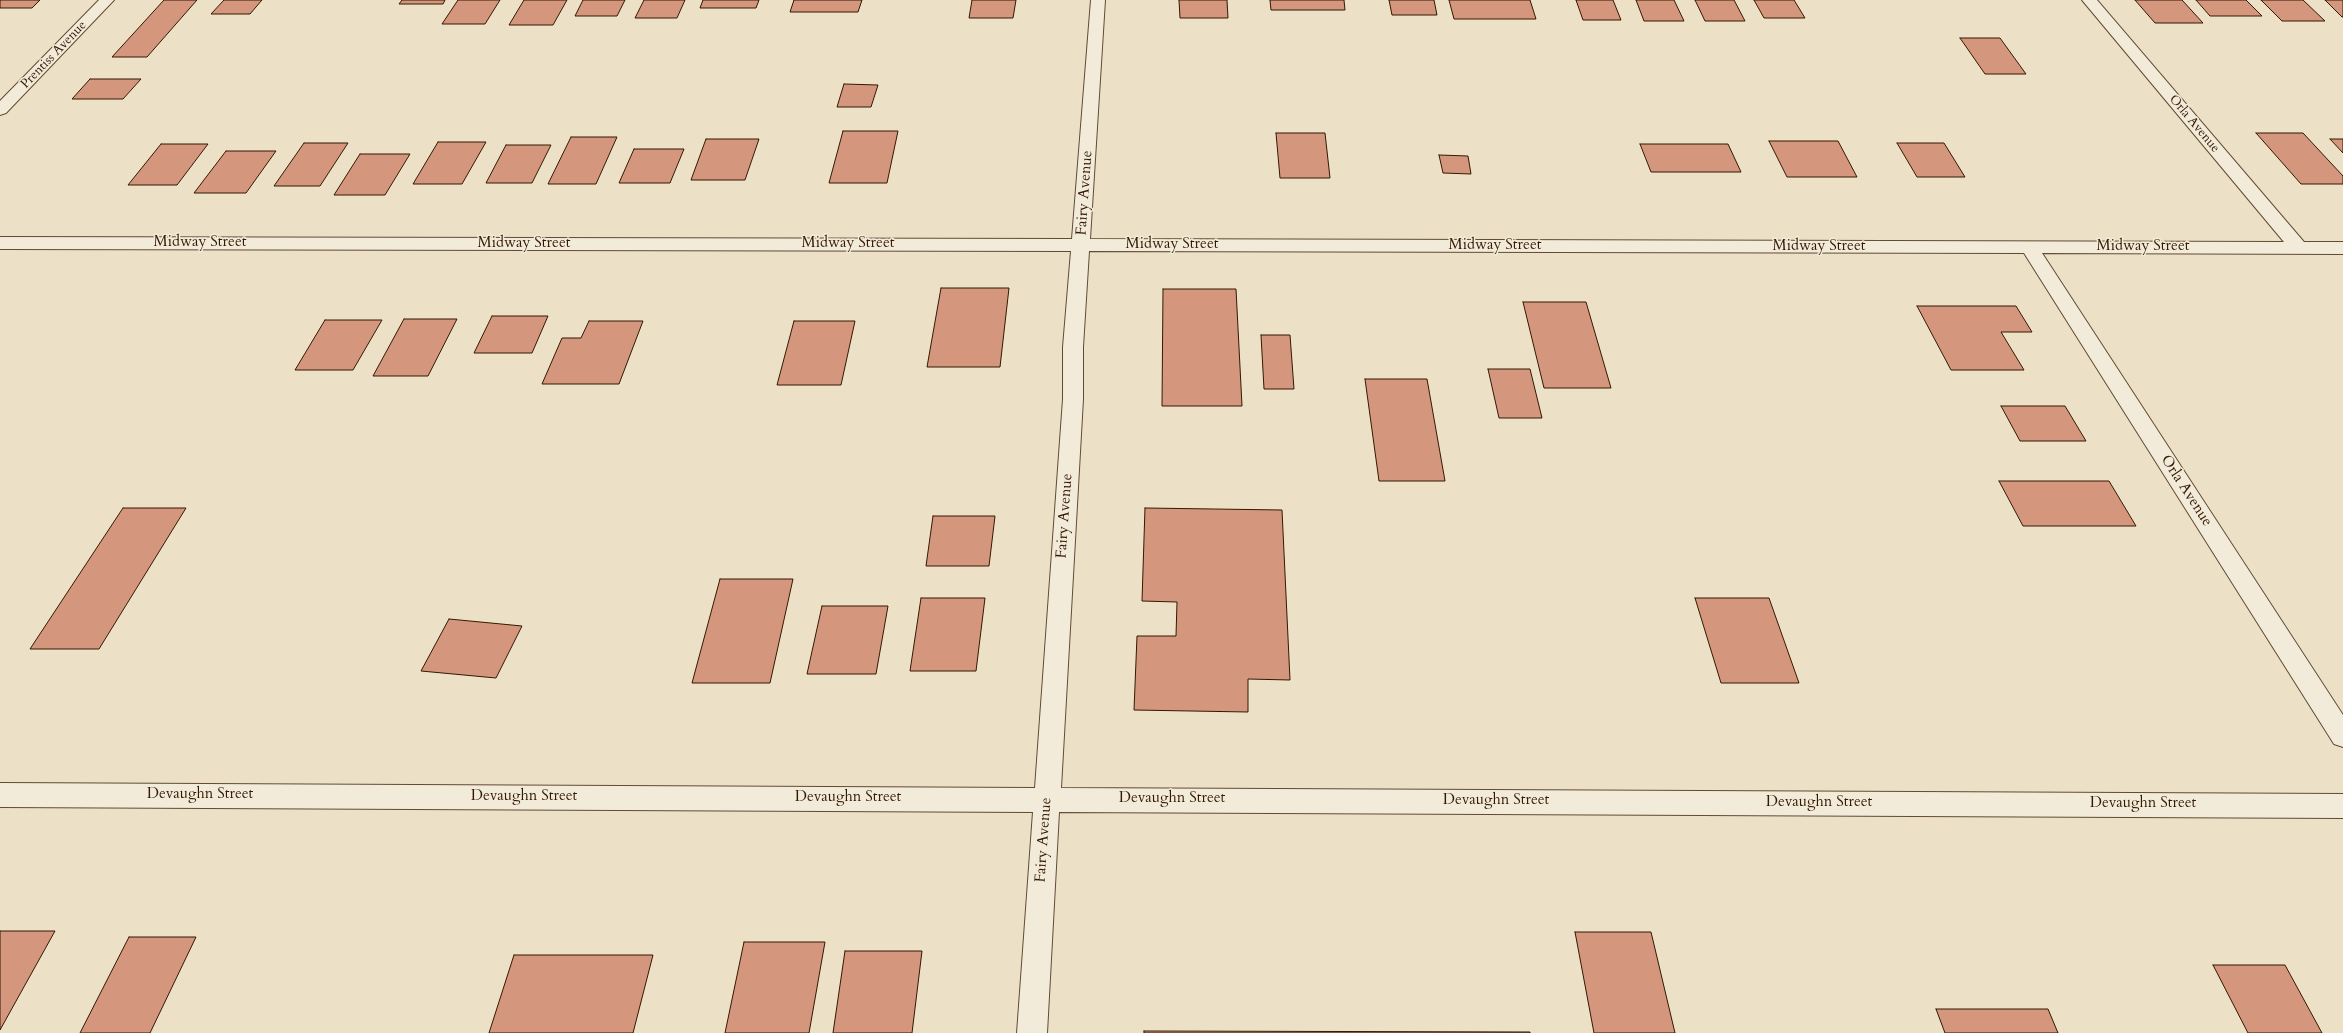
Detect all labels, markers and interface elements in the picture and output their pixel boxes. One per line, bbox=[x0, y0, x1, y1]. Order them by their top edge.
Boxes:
street label: Prentiss Avenue bbox=[18, 18, 90, 92]
street label: Orla Avenue bbox=[2165, 92, 2223, 156]
street label: Fairy Avenue bbox=[1073, 150, 1097, 236]
street label: Midway Street bbox=[154, 234, 246, 252]
street label: Midway Street bbox=[478, 235, 570, 253]
street label: Midway Street bbox=[802, 235, 894, 253]
street label: Midway Street bbox=[1126, 236, 1218, 254]
street label: Midway Street bbox=[1449, 237, 1541, 255]
street label: Midway Street bbox=[1773, 238, 1865, 256]
street label: Midway Street bbox=[2097, 238, 2189, 256]
street label: Orla Avenue bbox=[2156, 452, 2216, 530]
street label: Fairy Avenue bbox=[1053, 473, 1077, 559]
street label: Devaughn Street bbox=[147, 786, 253, 804]
street label: Devaughn Street bbox=[471, 788, 577, 806]
street label: Devaughn Street bbox=[795, 789, 901, 807]
street label: Devaughn Street bbox=[1119, 790, 1225, 808]
street label: Devaughn Street bbox=[1443, 792, 1549, 810]
street label: Devaughn Street bbox=[1766, 794, 1872, 812]
street label: Devaughn Street bbox=[2090, 795, 2196, 813]
street label: Fairy Avenue bbox=[1032, 797, 1056, 883]

